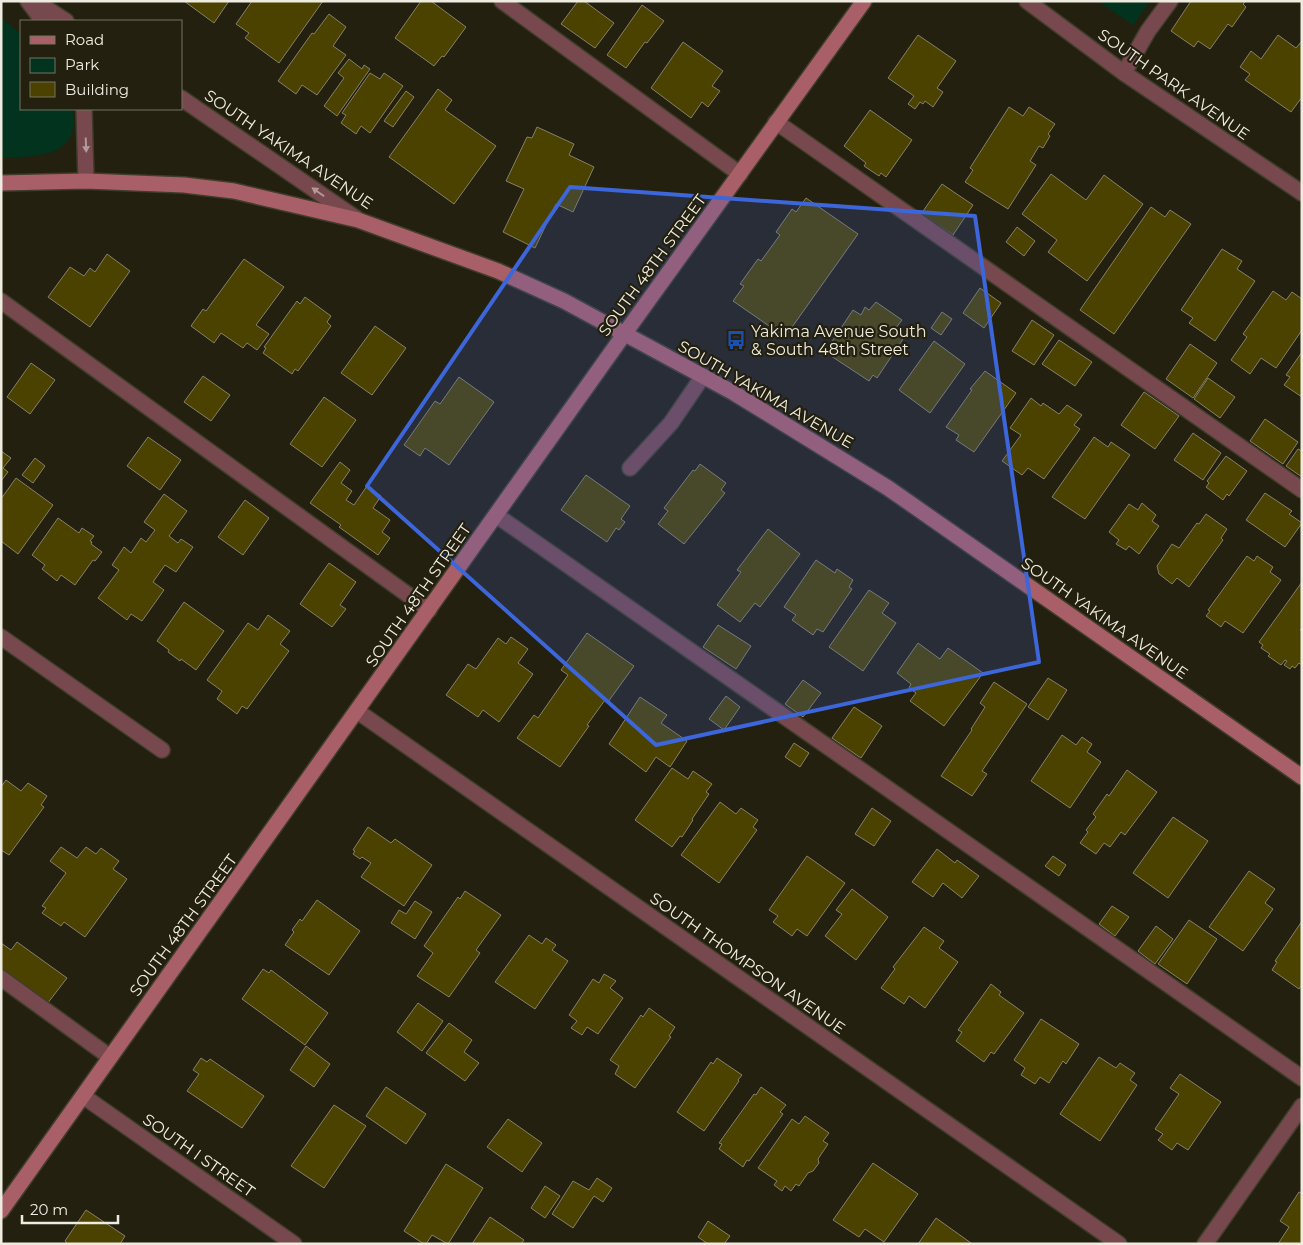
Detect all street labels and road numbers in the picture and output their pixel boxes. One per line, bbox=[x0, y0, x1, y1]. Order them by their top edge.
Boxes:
street label: SOUTH PARK AVENUE bbox=[1094, 25, 1253, 144]
street label: SOUTH YAKIMA AVENUE bbox=[201, 86, 377, 213]
street label: SOUTH 48TH STREET bbox=[595, 190, 711, 340]
street label: SOUTH YAKIMA AVENUE bbox=[675, 336, 857, 452]
street label: SOUTH 48TH STREET bbox=[362, 519, 475, 670]
street label: SOUTH YAKIMA AVENUE bbox=[1018, 554, 1192, 683]
street label: SOUTH 48TH STREET bbox=[126, 850, 242, 1000]
street label: SOUTH THOMPSON AVENUE bbox=[646, 889, 849, 1038]
street label: SOUTH I STREET bbox=[139, 1110, 259, 1202]

